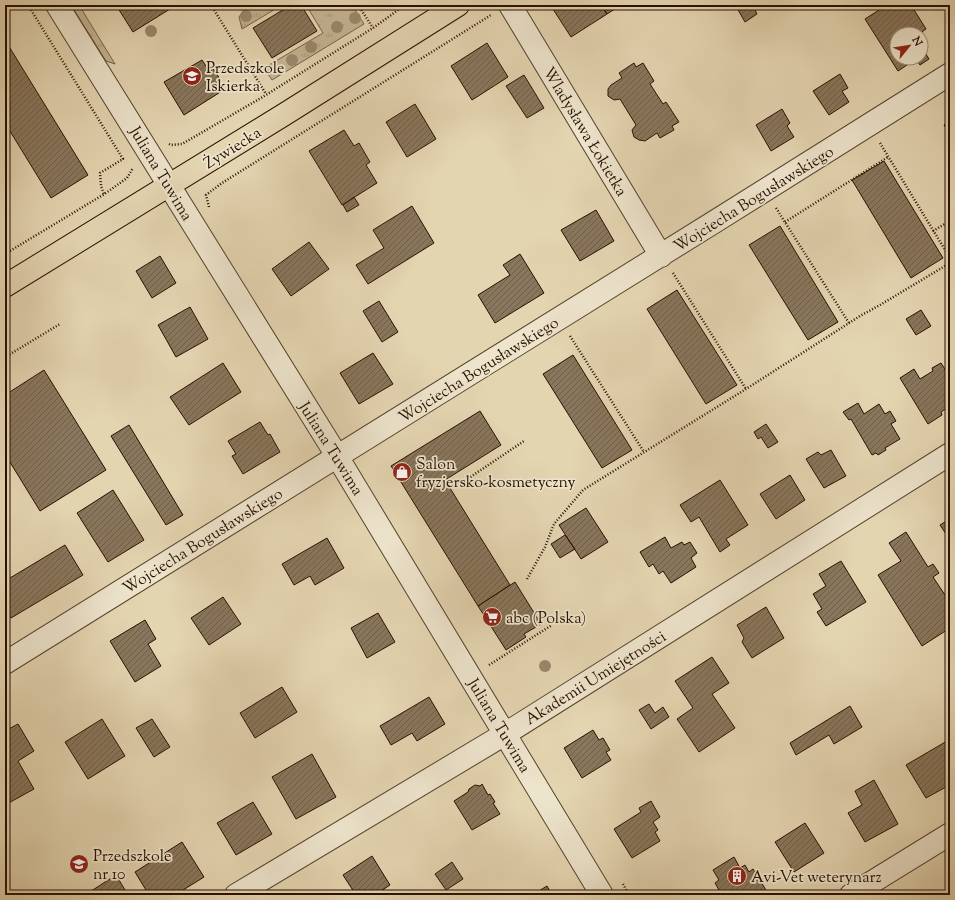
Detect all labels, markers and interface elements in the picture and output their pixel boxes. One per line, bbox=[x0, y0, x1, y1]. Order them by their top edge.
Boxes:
north arrow bbox=[889, 26, 929, 66]
text: N bbox=[907, 33, 926, 49]
place label: Przedszkole Iskierka bbox=[206, 58, 285, 99]
street label: Wladysława Łokietka bbox=[536, 63, 632, 202]
school or university icon: Przedszkole Iskierka bbox=[181, 65, 203, 87]
street label: Juliana Tuwima bbox=[122, 122, 198, 226]
street label: Żywiecka bbox=[200, 122, 267, 176]
street label: Wojciecha Bogusławskiego bbox=[670, 141, 839, 259]
street label: Wojciecha Bogusławskiego bbox=[395, 312, 564, 430]
street label: Juliana Tuwima bbox=[291, 397, 368, 501]
place label: Salon fryzjersko-kosmetyczny bbox=[416, 454, 576, 495]
shop icon: Salon fryzjersko-kosmetyczny bbox=[391, 461, 413, 483]
street label: Wojciecha Bogusławskiego bbox=[119, 483, 288, 601]
supermarket icon: abc (Polska) bbox=[481, 606, 503, 628]
place label: abc (Polska) bbox=[506, 608, 586, 631]
street label: Akademii Umiejętności bbox=[521, 626, 672, 732]
street label: Juliana Tuwima bbox=[460, 674, 536, 778]
place label: Przedszkole nr 10 bbox=[93, 846, 172, 887]
school or university icon: Przedszkole nr 10 bbox=[68, 853, 90, 875]
building icon: Avi-Vet weterynarz bbox=[726, 865, 748, 887]
place label: Avi-Vet weterynarz bbox=[751, 867, 881, 890]

